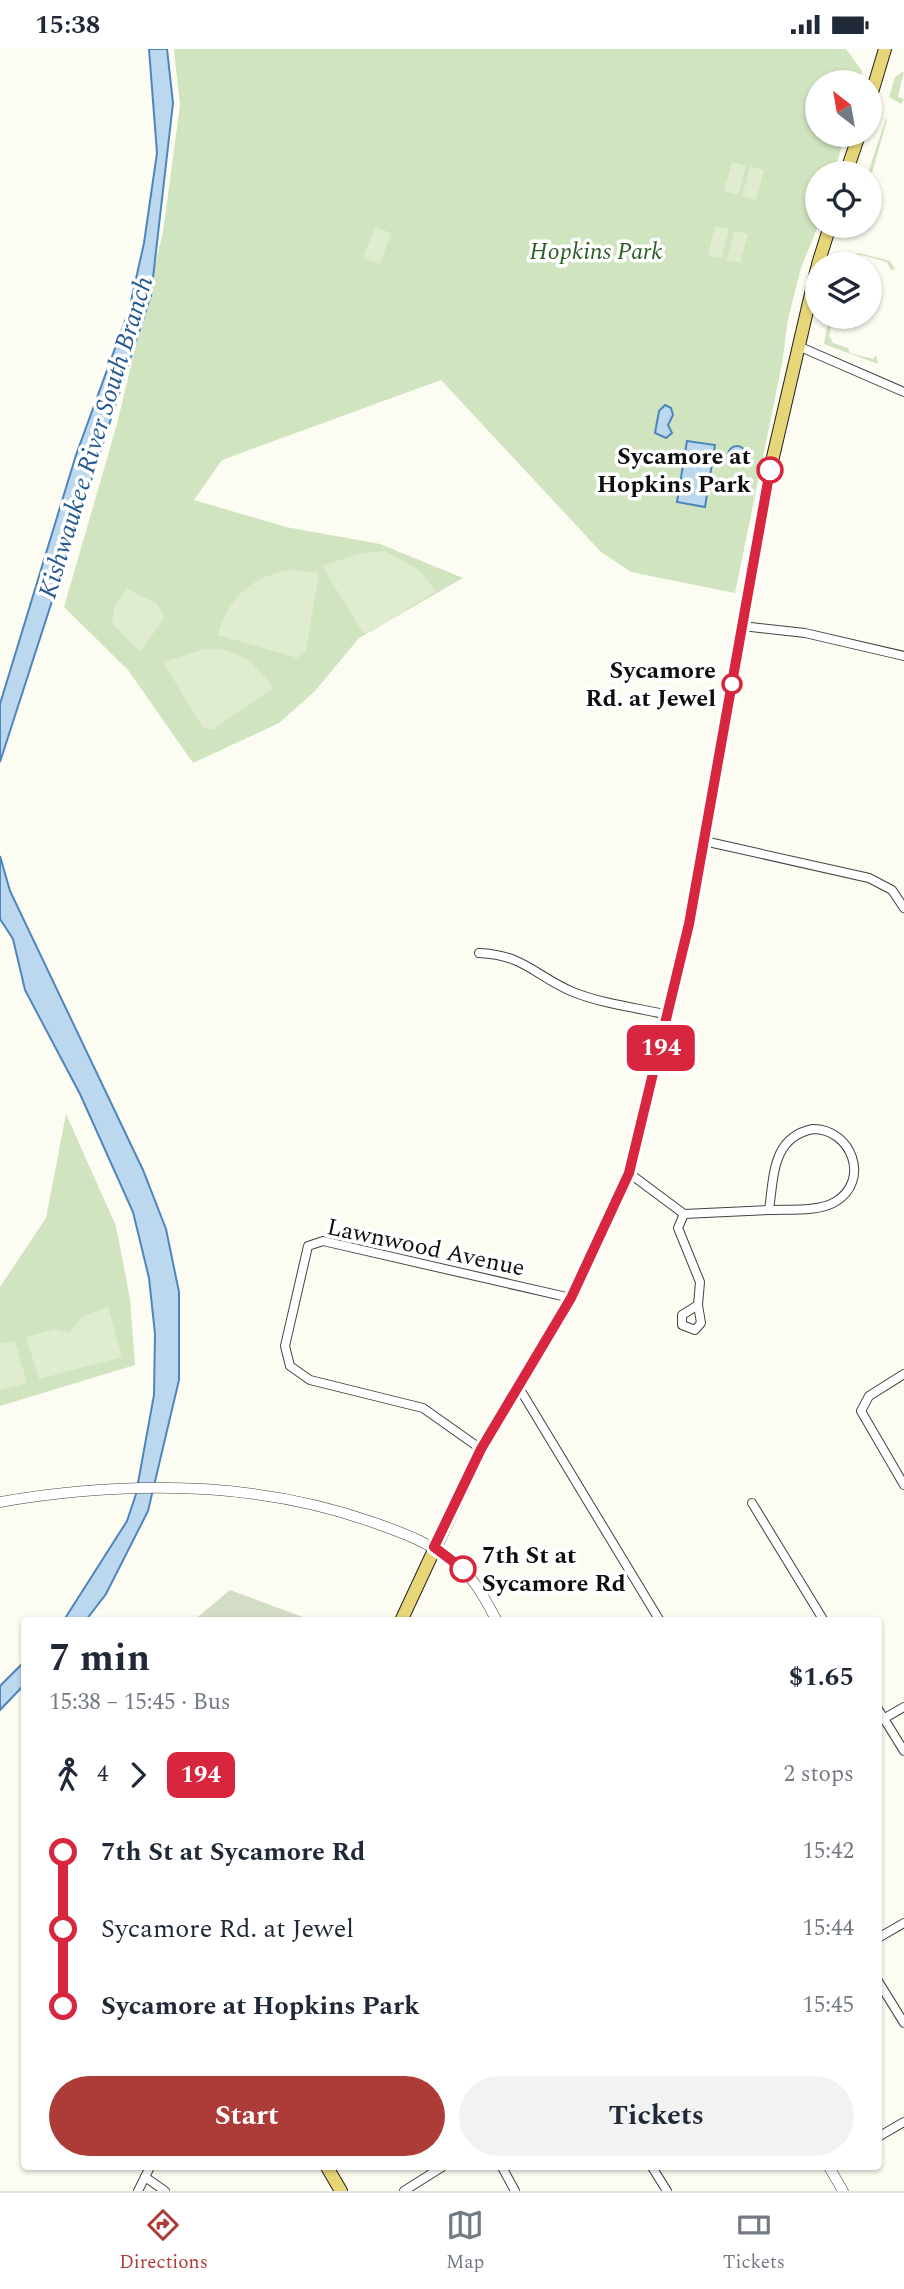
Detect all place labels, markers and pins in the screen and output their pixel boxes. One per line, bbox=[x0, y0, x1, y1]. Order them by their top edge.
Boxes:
place label: Sycamore at Hopkins Park bbox=[597, 439, 752, 503]
marker: Sycamore at Hopkins Park bbox=[757, 457, 783, 483]
place label: Sycamore Rd. at Jewel bbox=[585, 653, 716, 717]
marker: Sycamore Rd. at Jewel bbox=[722, 674, 742, 694]
place label: 7th St at Sycamore Rd bbox=[482, 1538, 626, 1602]
marker: 7th St at Sycamore Rd bbox=[450, 1556, 476, 1582]

